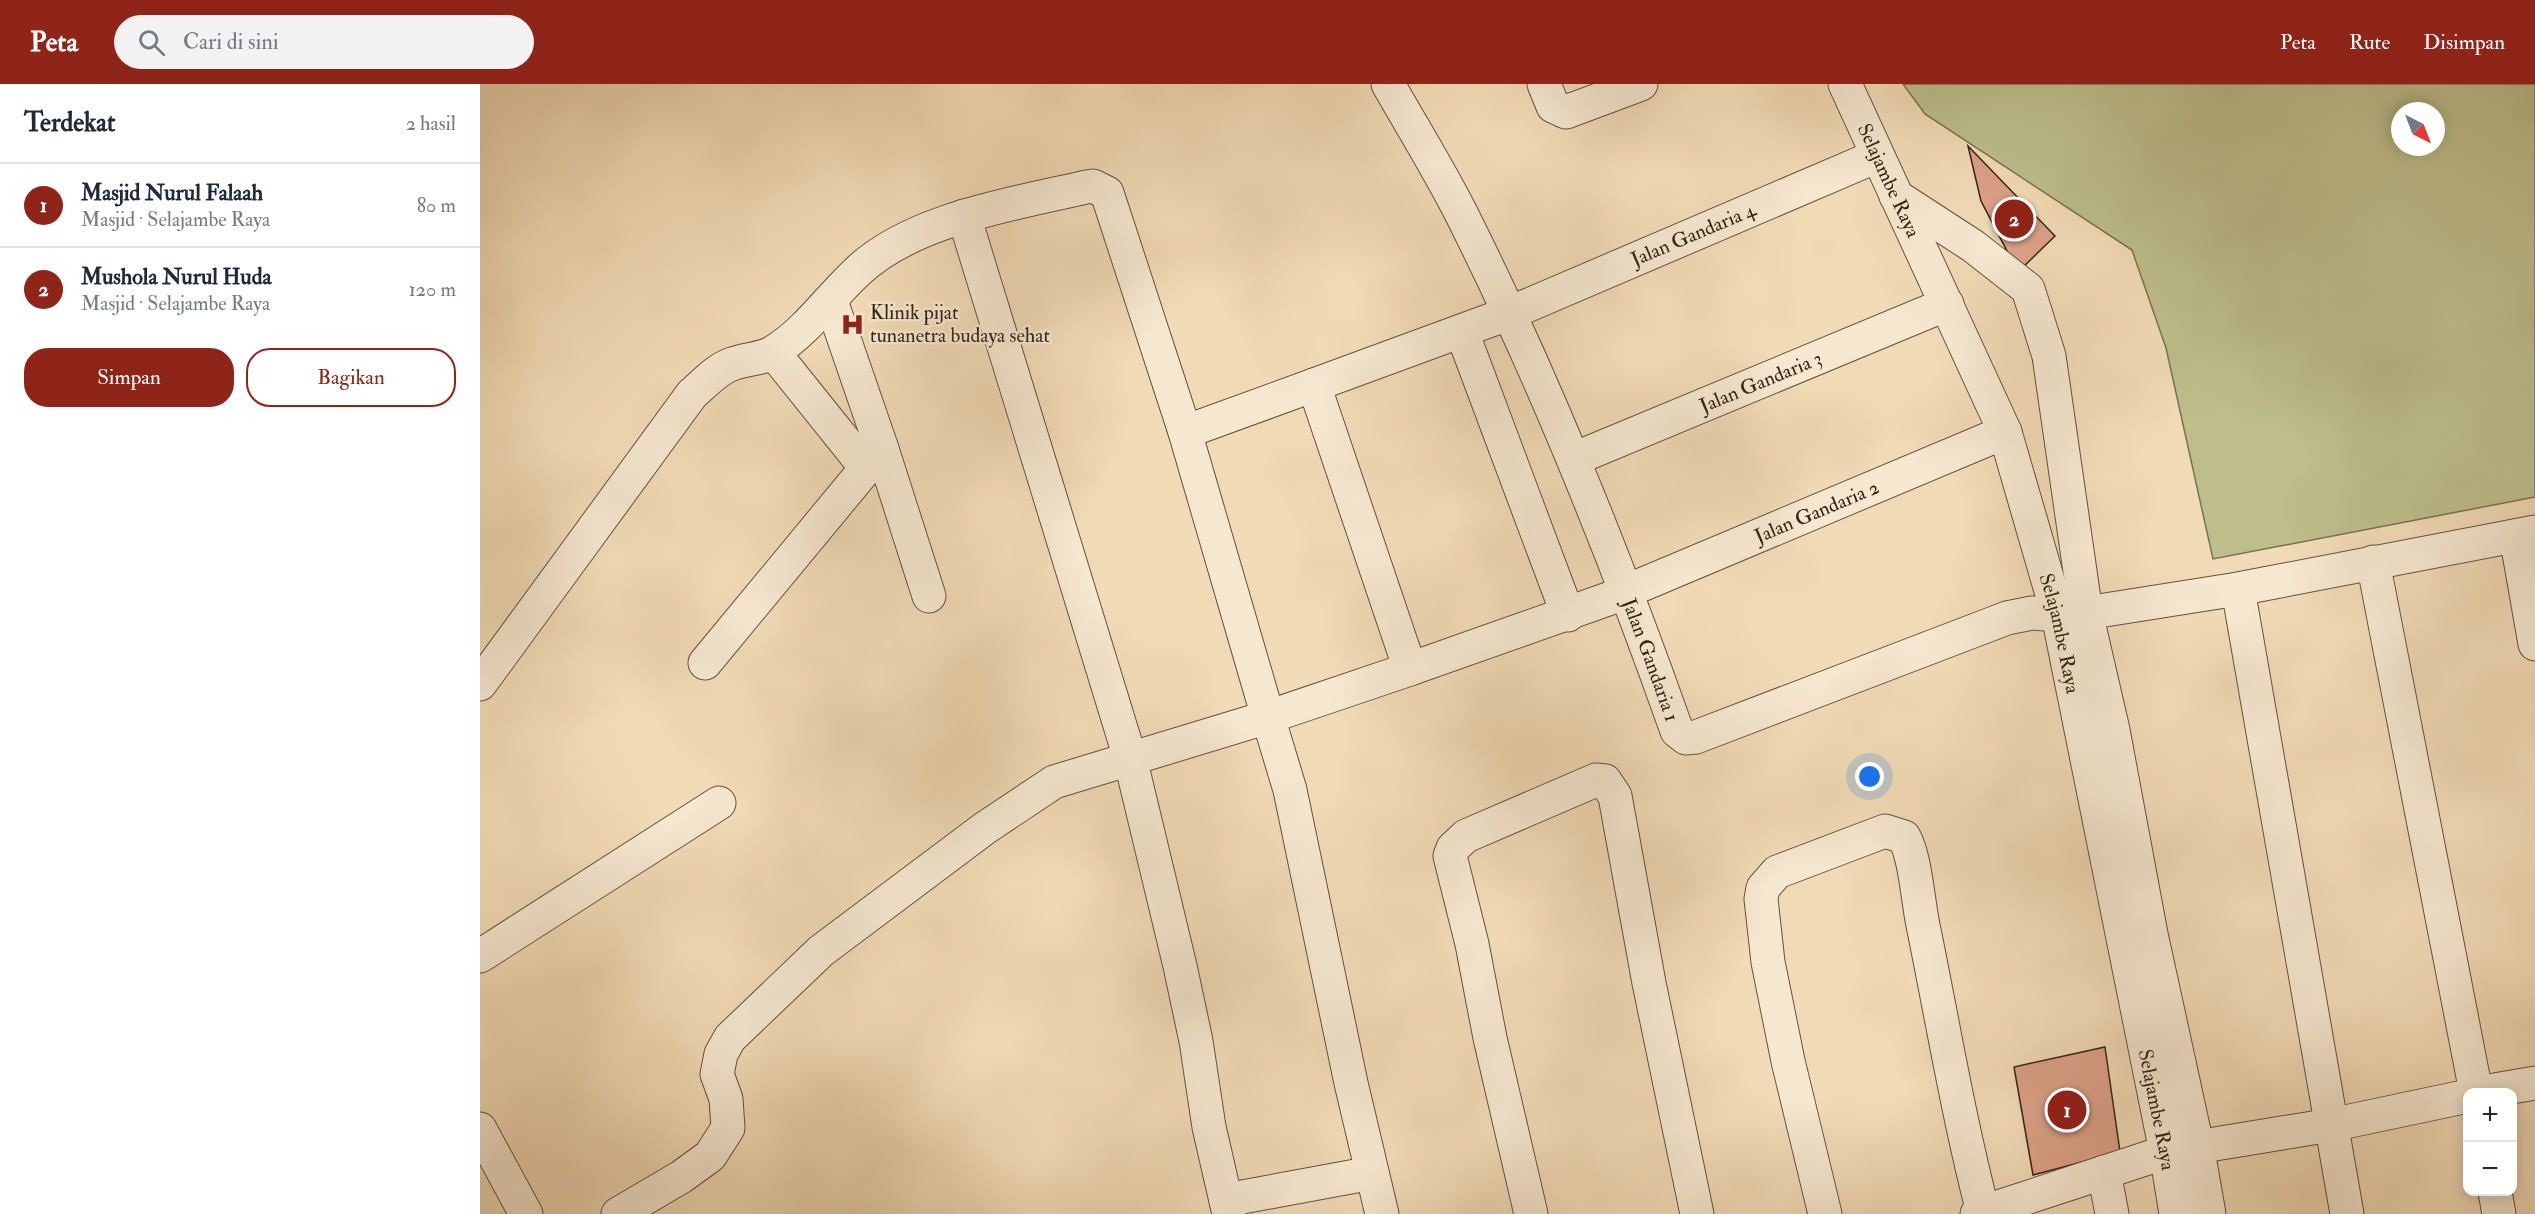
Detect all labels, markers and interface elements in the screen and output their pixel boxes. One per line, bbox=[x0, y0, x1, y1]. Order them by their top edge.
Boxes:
search box bbox=[114, 15, 534, 69]
text: Peta bbox=[30, 25, 78, 60]
icon: search bbox=[135, 26, 168, 59]
text: Cari di sini bbox=[183, 28, 279, 56]
text: Peta bbox=[2280, 29, 2316, 56]
text: Rute bbox=[2349, 29, 2390, 56]
text: Disimpan bbox=[2423, 29, 2505, 56]
north arrow bbox=[2391, 102, 2445, 156]
text: Terdekat bbox=[24, 107, 115, 139]
text: 2 hasil bbox=[406, 111, 456, 136]
street label: Selajambe Raya bbox=[1852, 119, 1926, 242]
text: Masjid Nurul Falaah bbox=[81, 179, 263, 207]
text: 1 bbox=[40, 193, 47, 218]
text: 80 m bbox=[417, 193, 456, 218]
street label: Jalan Gandaria 4 bbox=[1626, 196, 1760, 272]
pin: 2 bbox=[1994, 196, 2033, 242]
text: Masjid · Selajambe Raya bbox=[81, 207, 270, 232]
text: Mushola Nurul Huda bbox=[81, 263, 272, 291]
text: 2 bbox=[38, 277, 49, 302]
text: 120 m bbox=[409, 277, 456, 302]
text: Masjid · Selajambe Raya bbox=[81, 291, 270, 316]
place label: Klinik pijat tunanetra budaya sehat bbox=[870, 300, 1050, 348]
hospital icon: Klinik pijat tunanetra budaya sehat bbox=[839, 311, 865, 337]
street label: Jalan Gandaria 3 bbox=[1695, 345, 1826, 419]
button: Simpan bbox=[24, 348, 234, 407]
button: Bagikan bbox=[246, 348, 456, 407]
street label: Jalan Gandaria 2 bbox=[1750, 475, 1883, 549]
street label: Selajambe Raya bbox=[2034, 570, 2086, 697]
street label: Jalan Gandaria 1 bbox=[1616, 594, 1685, 725]
your location bbox=[1855, 762, 1884, 791]
street label: Selajambe Raya bbox=[2133, 1047, 2181, 1173]
pin: 1 bbox=[2048, 1088, 2086, 1132]
map controls bbox=[2463, 1088, 2517, 1196]
button: + bbox=[2463, 1088, 2517, 1142]
button: − bbox=[2463, 1142, 2517, 1196]

